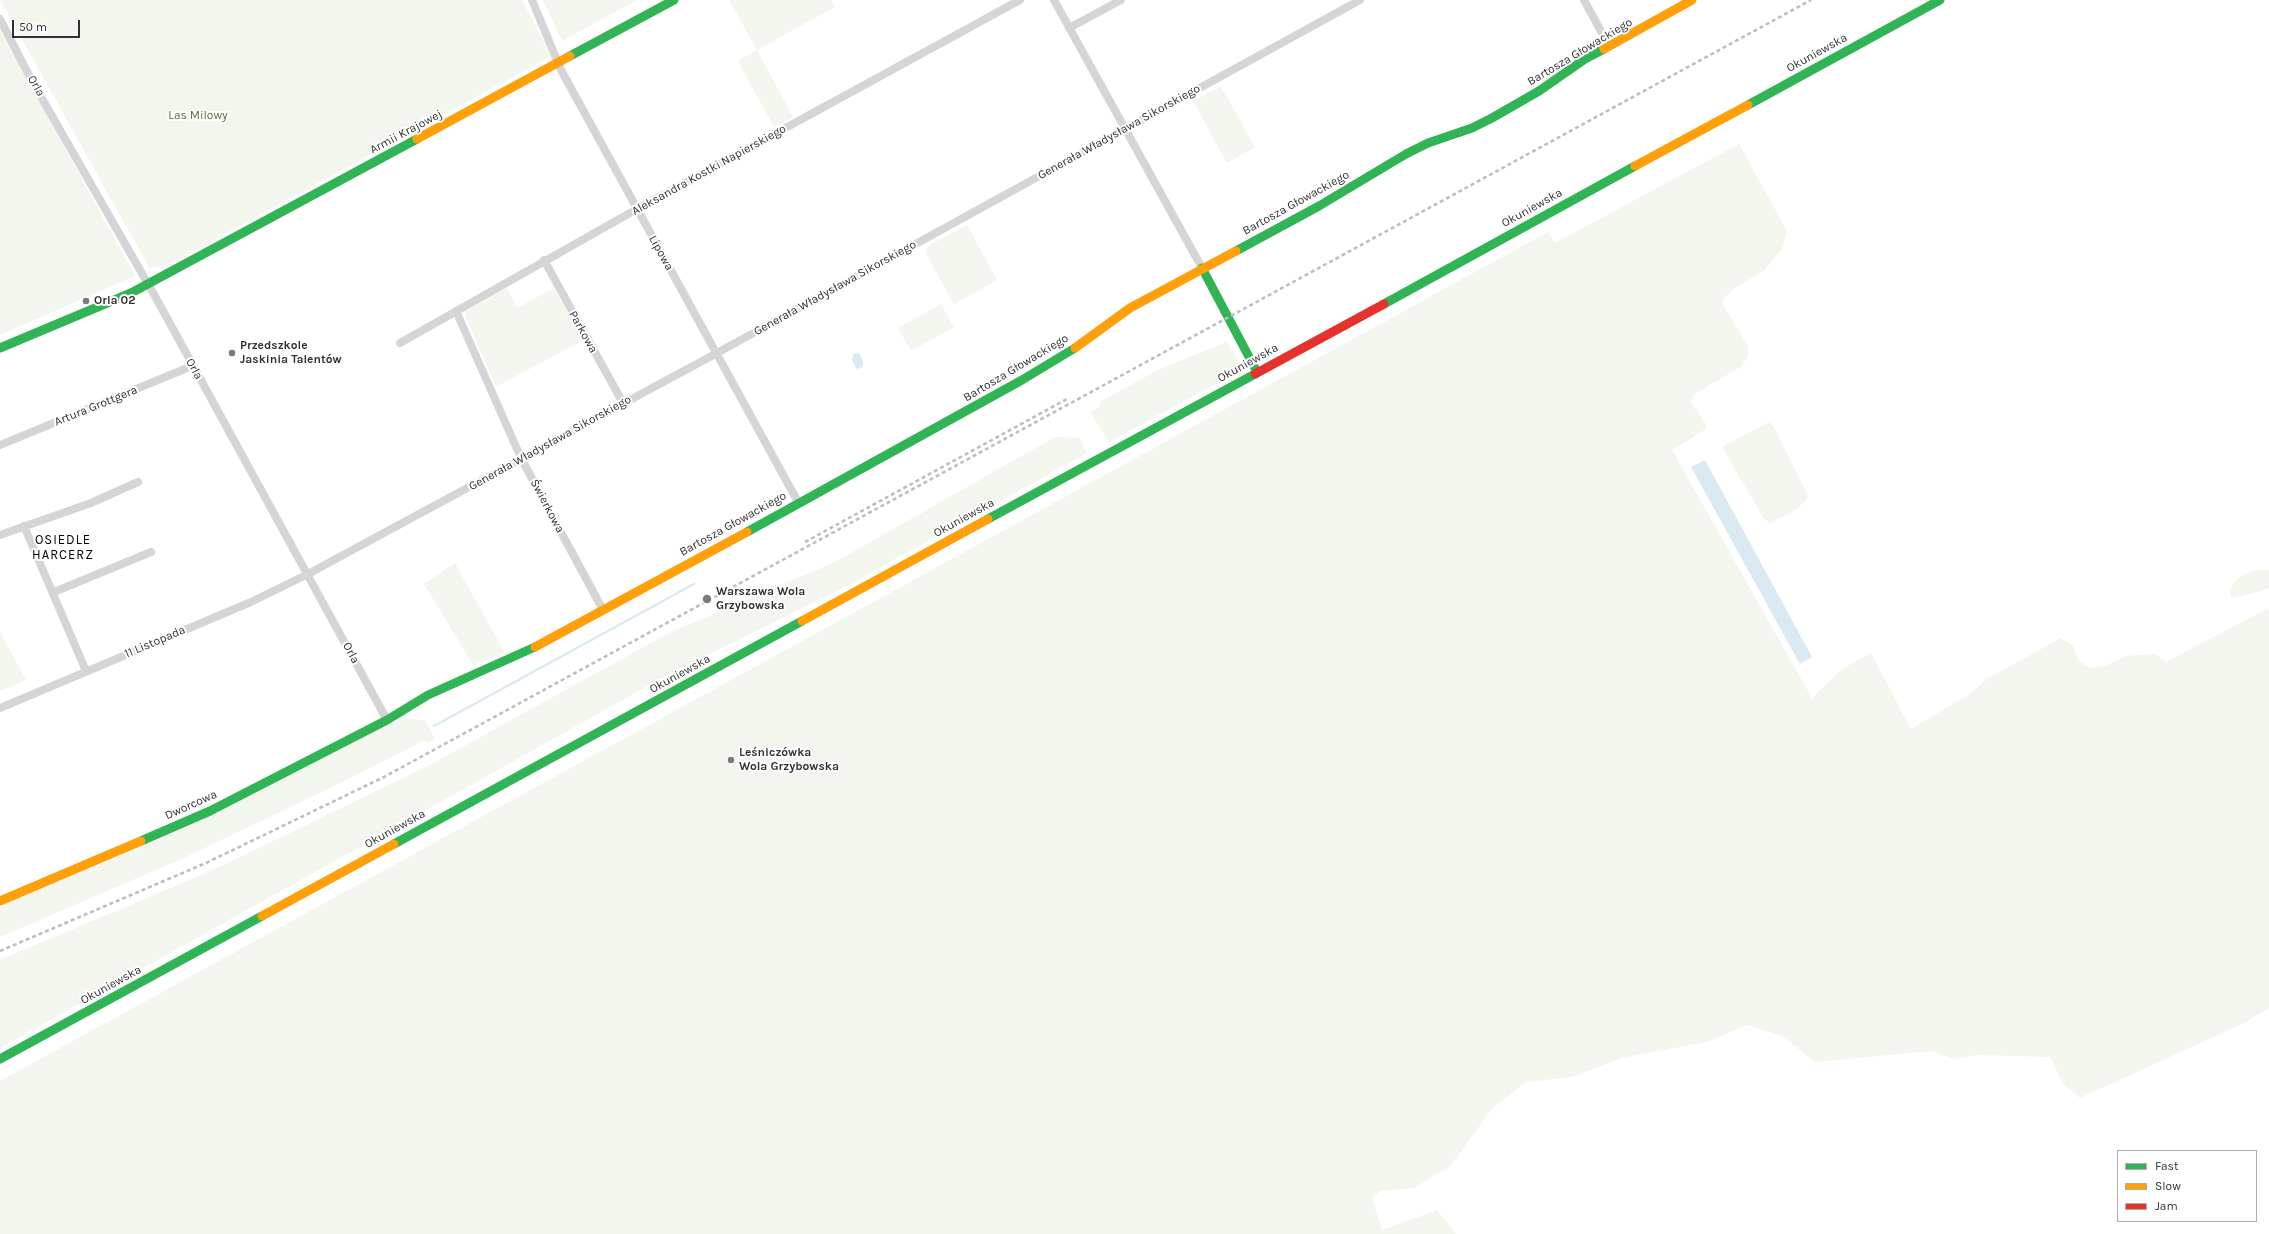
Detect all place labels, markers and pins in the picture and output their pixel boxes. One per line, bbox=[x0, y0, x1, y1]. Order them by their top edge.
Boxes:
place label: Orla 02 bbox=[94, 294, 135, 308]
marker: Orla 02 bbox=[81, 296, 91, 306]
place label: Przedszkole Jaskinia Talentów bbox=[240, 339, 342, 367]
marker: Przedszkole Jaskinia Talentów bbox=[227, 348, 237, 358]
place label: Warszawa Wola Grzybowska bbox=[716, 585, 805, 613]
marker: Warszawa Wola Grzybowska bbox=[701, 593, 713, 605]
place label: Leśniczówka Wola Grzybowska bbox=[739, 746, 839, 774]
marker: Leśniczówka Wola Grzybowska bbox=[726, 755, 736, 765]

